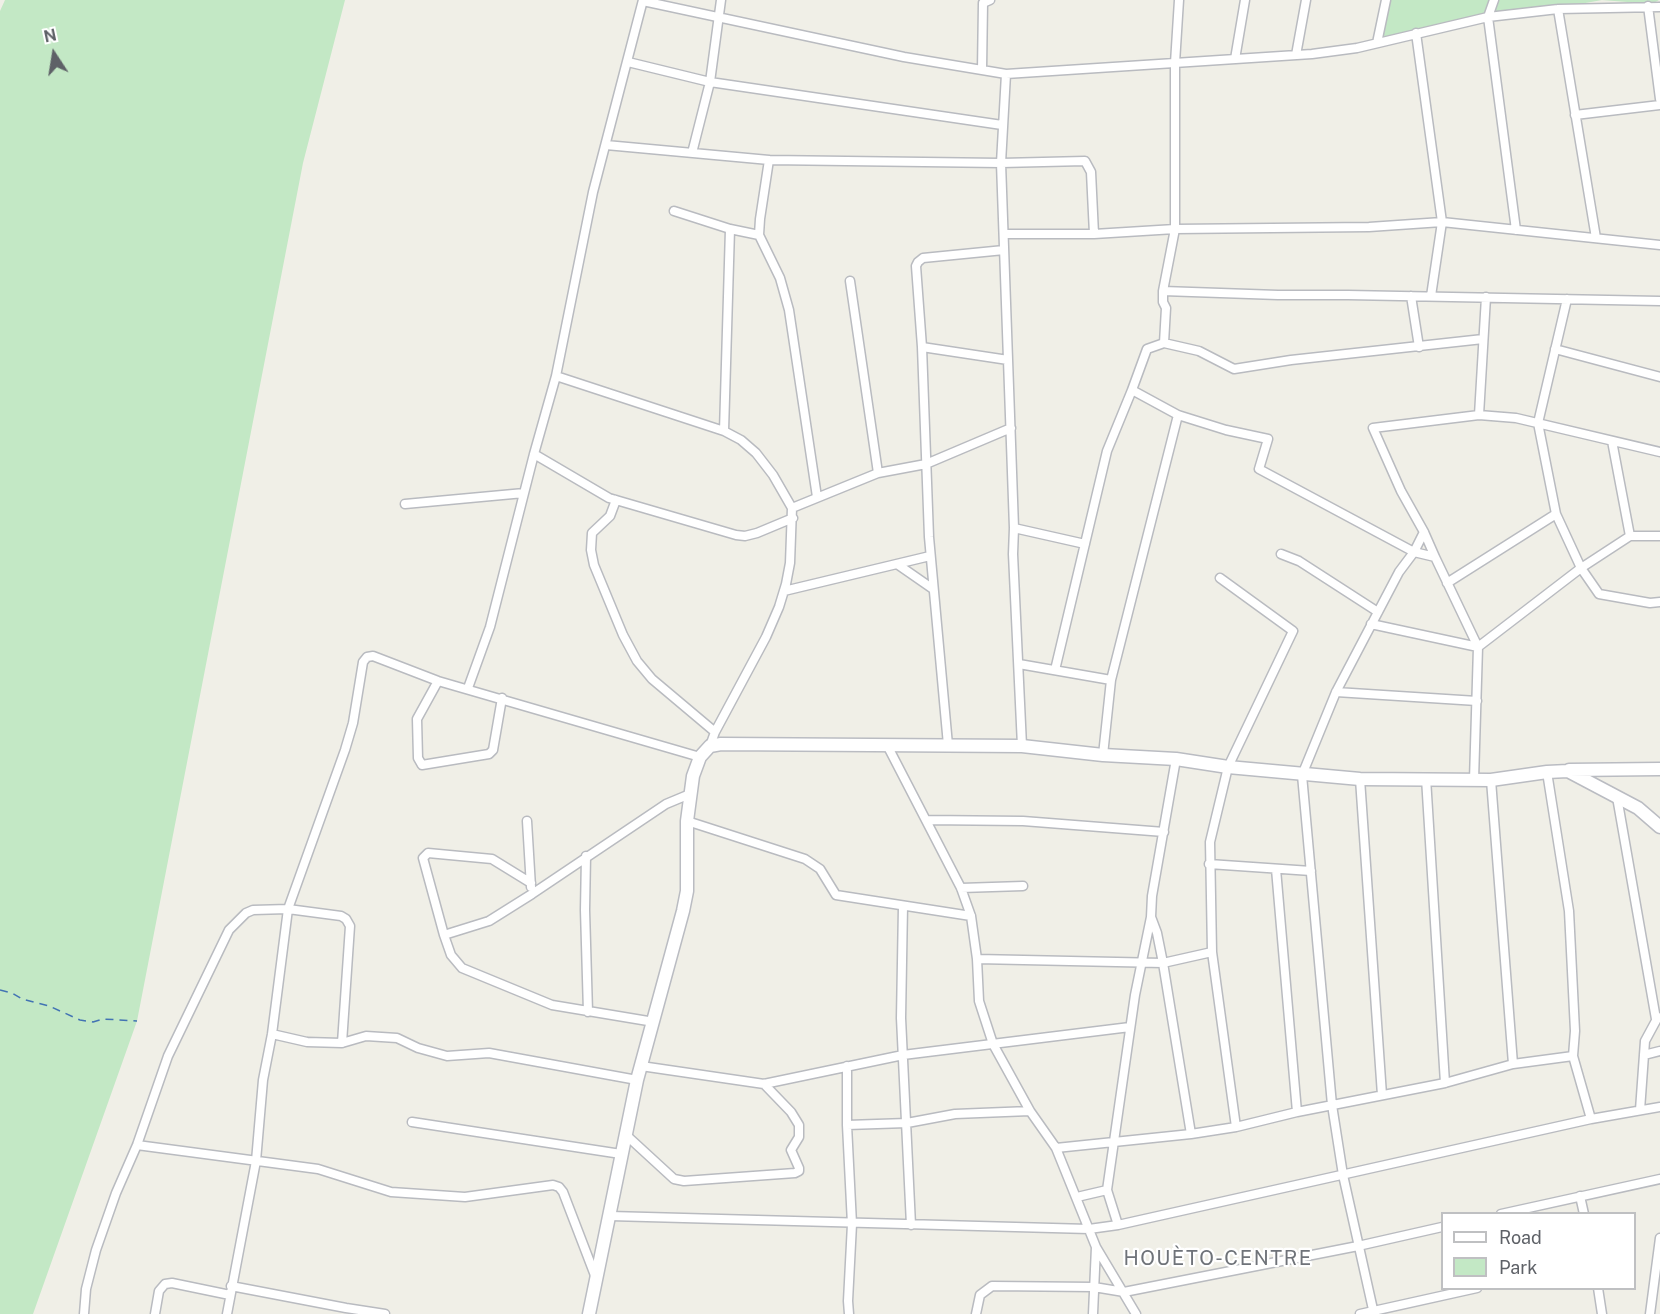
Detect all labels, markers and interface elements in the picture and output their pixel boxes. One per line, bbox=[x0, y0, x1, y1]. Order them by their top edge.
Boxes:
north arrow bbox=[24, 24, 84, 84]
text: N bbox=[42, 25, 58, 46]
legend bbox=[1441, 1212, 1636, 1290]
text: Road bbox=[1499, 1227, 1542, 1248]
district label: HOUÈTO-CENTRE bbox=[1123, 1247, 1313, 1271]
text: Park bbox=[1499, 1257, 1537, 1278]

